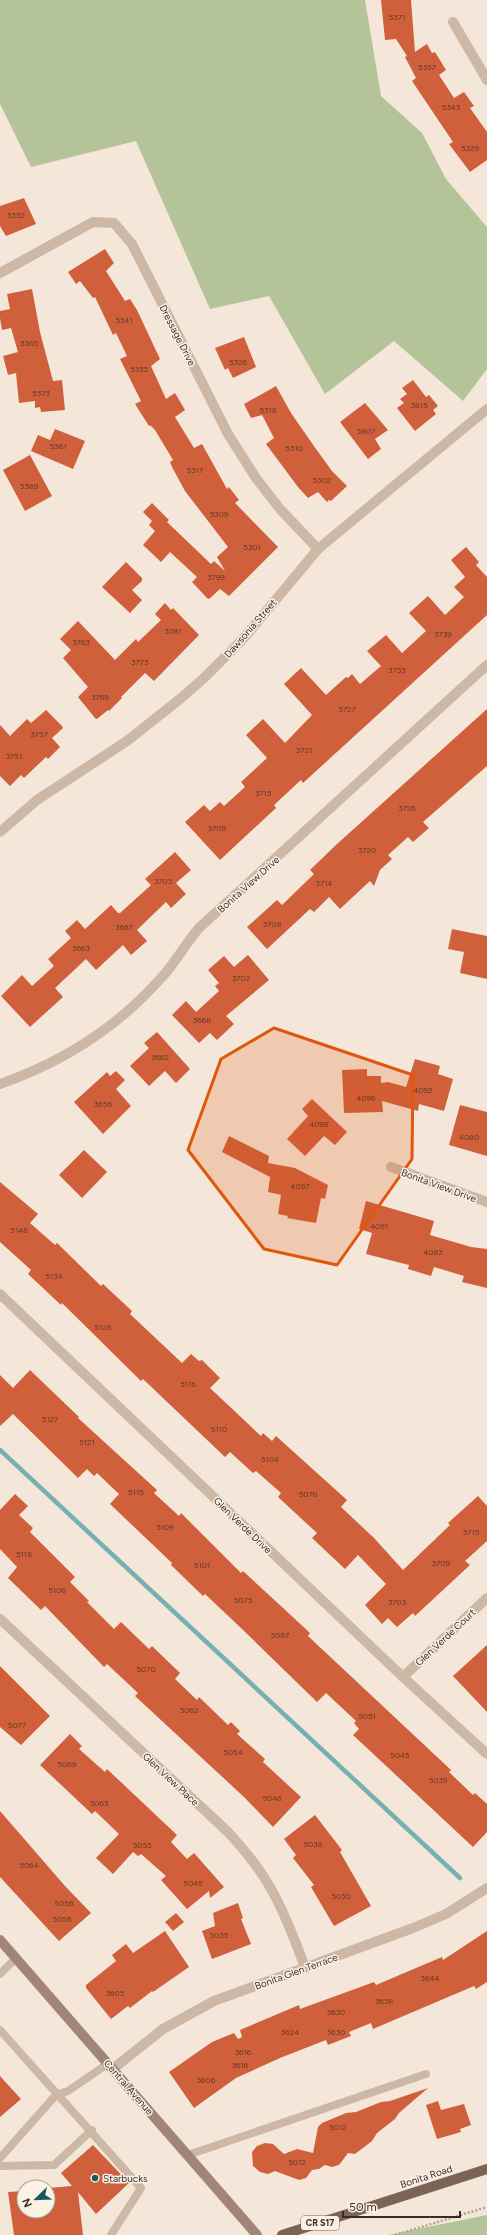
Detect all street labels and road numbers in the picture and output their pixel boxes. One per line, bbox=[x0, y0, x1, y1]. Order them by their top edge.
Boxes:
street label: Dressage Drive bbox=[157, 302, 199, 369]
street label: Dawsonia Street bbox=[221, 596, 280, 660]
street label: Bonita View Drive bbox=[215, 853, 282, 916]
street label: Bonita View Drive bbox=[399, 1166, 479, 1205]
street label: Glen Verde Drive bbox=[211, 1494, 275, 1557]
street label: Glen Verde Court bbox=[412, 1606, 479, 1669]
street label: Glen View Place bbox=[140, 1750, 202, 1809]
street label: Bonita Glen Terrace bbox=[253, 1950, 340, 1993]
street label: Central Avenue bbox=[101, 2057, 157, 2118]
street label: Bonita Road bbox=[398, 2162, 454, 2191]
road number: CR S17 bbox=[301, 2216, 339, 2230]

